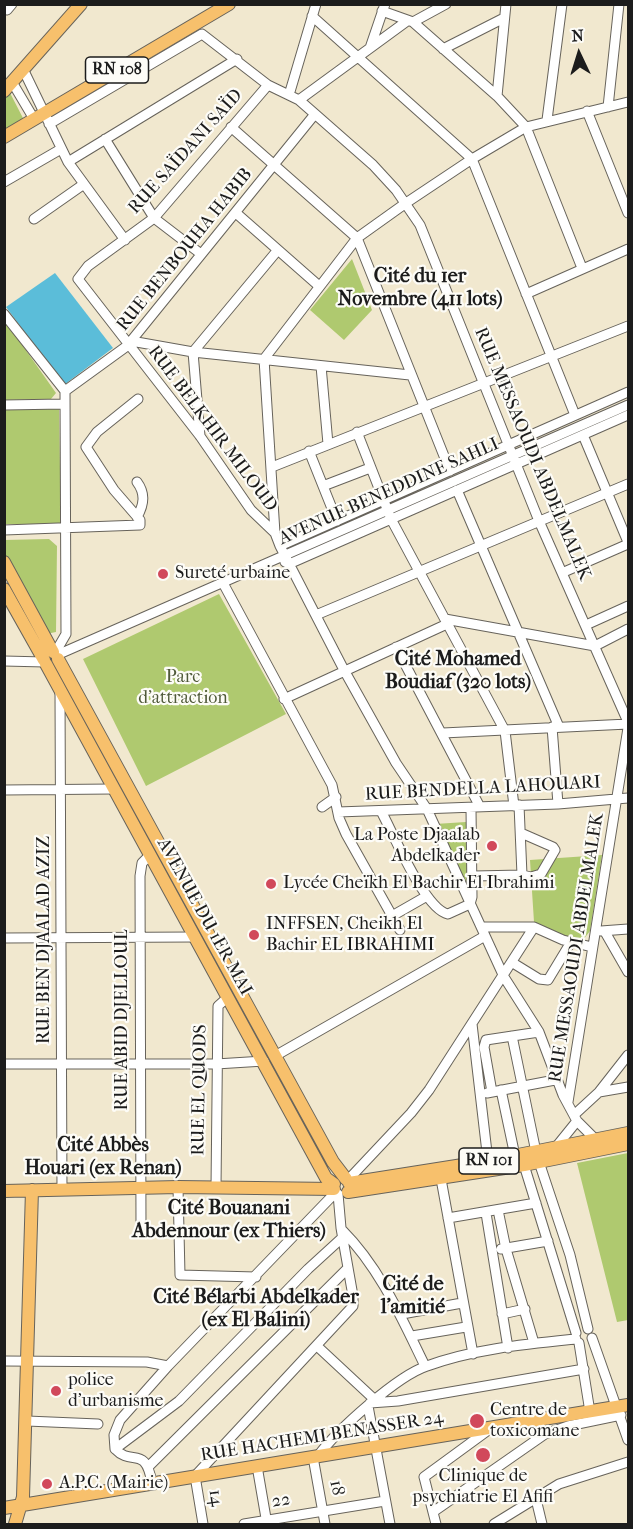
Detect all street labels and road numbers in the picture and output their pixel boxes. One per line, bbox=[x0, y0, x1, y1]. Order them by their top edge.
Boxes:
road number: RN 108 bbox=[86, 57, 148, 83]
street label: RUE SAÏDANI SAÏD bbox=[124, 85, 248, 219]
street label: RUE BENBOUHA HABIB bbox=[113, 164, 257, 336]
street label: RUE MESSAOUDI ABDELMALEK bbox=[469, 324, 595, 584]
street label: RUE BELKHIR MILOUD bbox=[143, 342, 281, 516]
street label: AVENUE BENEDDINE SAHLI bbox=[276, 434, 502, 550]
street label: RUE BENDELLA LAHOUARI bbox=[365, 772, 601, 806]
street label: RUE MESSAOUDI ABDELMALEK bbox=[545, 812, 609, 1084]
street label: AVENUE DU 1ER MAI bbox=[152, 835, 256, 999]
street label: RUE BEN DJAALAD AZIZ bbox=[34, 836, 56, 1044]
street label: RUE ABID DJELLOUL bbox=[112, 930, 134, 1110]
street label: RUE EL QUODS bbox=[188, 1024, 212, 1156]
road number: RN 101 bbox=[459, 1148, 519, 1174]
street label: RUE HACHEMI BENASSER 24 bbox=[199, 1407, 445, 1467]
street label: 18 bbox=[324, 1478, 348, 1498]
street label: 14 bbox=[203, 1488, 227, 1508]
street label: 22 bbox=[270, 1489, 292, 1513]

